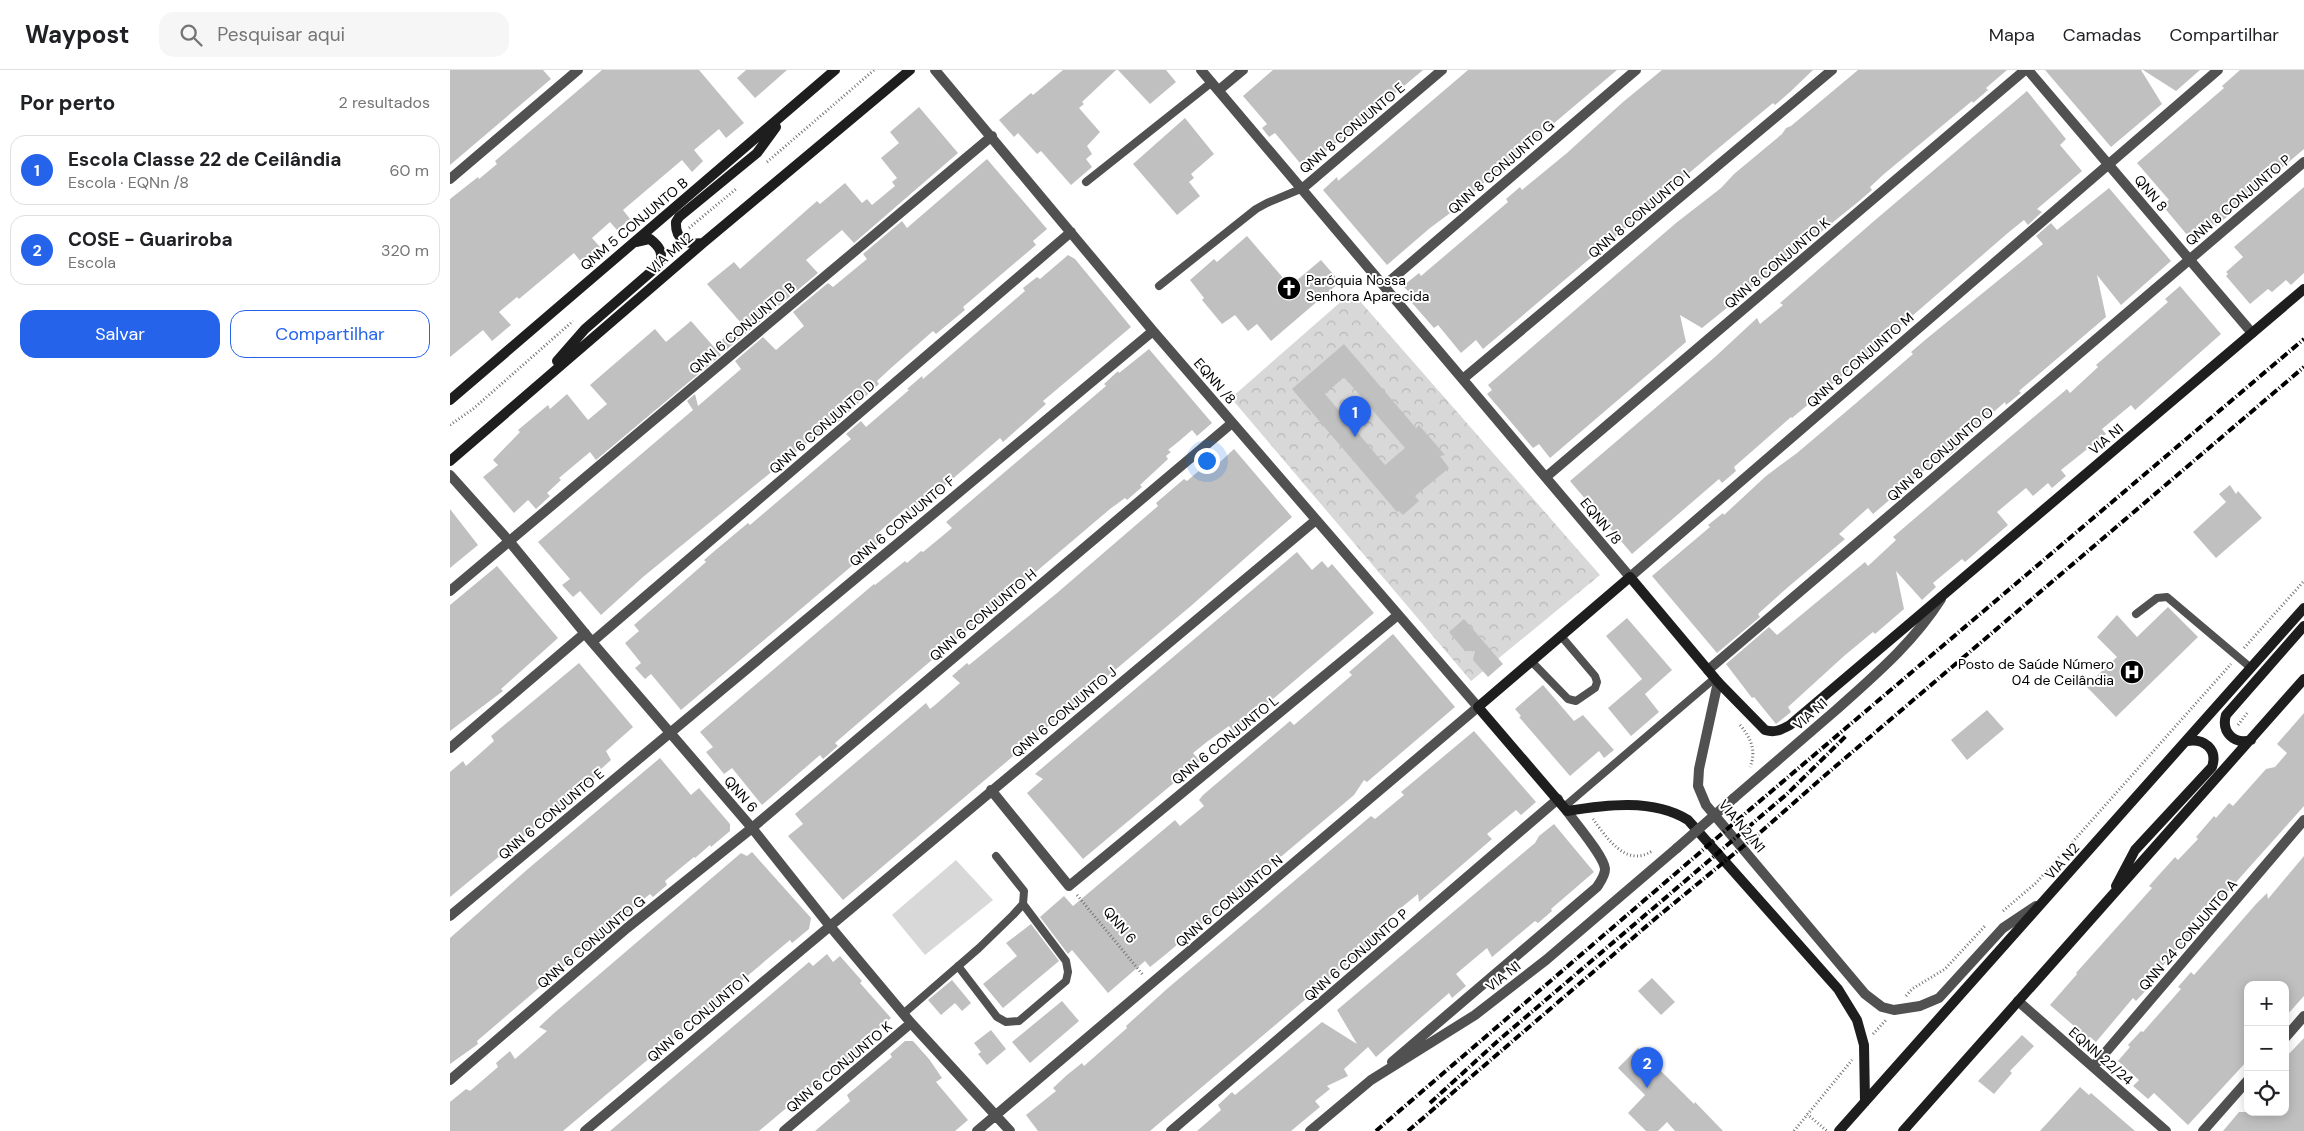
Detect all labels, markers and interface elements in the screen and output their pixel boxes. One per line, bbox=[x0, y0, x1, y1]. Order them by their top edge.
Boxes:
search box bbox=[159, 12, 509, 57]
text: Waypost bbox=[25, 19, 129, 50]
icon: search bbox=[177, 21, 205, 49]
text: Pesquisar aqui bbox=[217, 22, 345, 47]
text: Mapa bbox=[1989, 23, 2035, 47]
text: Camadas bbox=[2063, 23, 2141, 47]
text: Compartilhar bbox=[2169, 23, 2279, 47]
street label: QNN 8 CONJUNTO E bbox=[1296, 79, 1409, 177]
text: Por perto bbox=[20, 89, 115, 117]
text: 2 resultados bbox=[339, 92, 430, 113]
street label: QNN 8 CONJUNTO G bbox=[1444, 116, 1558, 218]
text: Escola Classe 22 de Ceilândia bbox=[68, 147, 341, 172]
street label: QNN 8 CONJUNTO P bbox=[2181, 150, 2295, 250]
text: 1 bbox=[34, 160, 40, 181]
text: 60 m bbox=[389, 160, 429, 181]
street label: QNN 8 CONJUNTO I bbox=[1584, 166, 1694, 262]
street label: QNN 8 bbox=[2130, 171, 2172, 215]
text: Escola · EQNn /8 bbox=[68, 172, 189, 193]
street label: QNM 5 CONJUNTO B bbox=[576, 174, 692, 274]
street label: QNN 8 CONJUNTO K bbox=[1720, 213, 1834, 313]
text: COSE - Guariroba bbox=[68, 227, 233, 252]
street label: VIA MN2 bbox=[643, 228, 697, 278]
text: 2 bbox=[32, 240, 42, 261]
text: 320 m bbox=[381, 240, 429, 261]
text: Escola bbox=[68, 252, 116, 273]
place label: Paróquia Nossa Senhora Aparecida bbox=[1306, 271, 1429, 305]
church icon: Paróquia Nossa Senhora Aparecida bbox=[1276, 275, 1302, 301]
street label: QNN 6 CONJUNTO B bbox=[685, 278, 799, 378]
street label: QNN 8 CONJUNTO M bbox=[1803, 309, 1917, 411]
button: Salvar bbox=[20, 310, 220, 358]
button: Compartilhar bbox=[230, 310, 430, 358]
street label: EQNN /8 bbox=[1190, 354, 1240, 408]
street label: QNN 6 CONJUNTO D bbox=[765, 376, 879, 478]
pin: 1 bbox=[1339, 396, 1371, 437]
street label: QNN 8 CONJUNTO O bbox=[1883, 403, 1997, 505]
street label: VIA N1 bbox=[2085, 419, 2127, 459]
your location bbox=[1194, 448, 1220, 474]
street label: QNN 6 CONJUNTO F bbox=[846, 471, 959, 570]
street label: EQNN /8 bbox=[1576, 494, 1626, 548]
street label: QNN 6 CONJUNTO H bbox=[926, 565, 1040, 665]
place label: Posto de Saúde Número 04 de Ceilândia bbox=[1958, 655, 2114, 689]
hospital icon: Posto de Saúde Número 04 de Ceilândia bbox=[2119, 659, 2145, 685]
street label: QNN 6 CONJUNTO J bbox=[1008, 663, 1120, 761]
street label: QNN 6 CONJUNTO L bbox=[1168, 691, 1282, 789]
street label: VIA N1 bbox=[1789, 694, 1831, 734]
street label: QNN 6 CONJUNTO E bbox=[494, 764, 608, 864]
street label: QNN 6 bbox=[720, 772, 762, 816]
street label: VIA N2/N1 bbox=[1715, 796, 1769, 856]
street label: VIA N2 bbox=[2041, 839, 2083, 883]
street label: QNN 6 CONJUNTO N bbox=[1172, 851, 1286, 951]
street label: QNN 24 CONJUNTO A bbox=[2135, 876, 2241, 994]
street label: QNN 6 CONJUNTO G bbox=[533, 892, 649, 992]
street label: QNN 6 bbox=[1099, 903, 1141, 947]
street label: QNN 6 CONJUNTO P bbox=[1300, 905, 1412, 1005]
street label: VIA N1 bbox=[1482, 957, 1524, 995]
street label: QNN 6 CONJUNTO I bbox=[643, 970, 753, 1066]
map controls bbox=[2244, 981, 2289, 1116]
button: + bbox=[2244, 981, 2289, 1026]
street label: QNN 6 CONJUNTO K bbox=[782, 1017, 896, 1117]
street label: EQNN 22/24 bbox=[2065, 1023, 2137, 1089]
button: − bbox=[2244, 1026, 2289, 1071]
pin: 2 bbox=[1631, 1047, 1663, 1088]
button: locate bbox=[2244, 1071, 2289, 1116]

